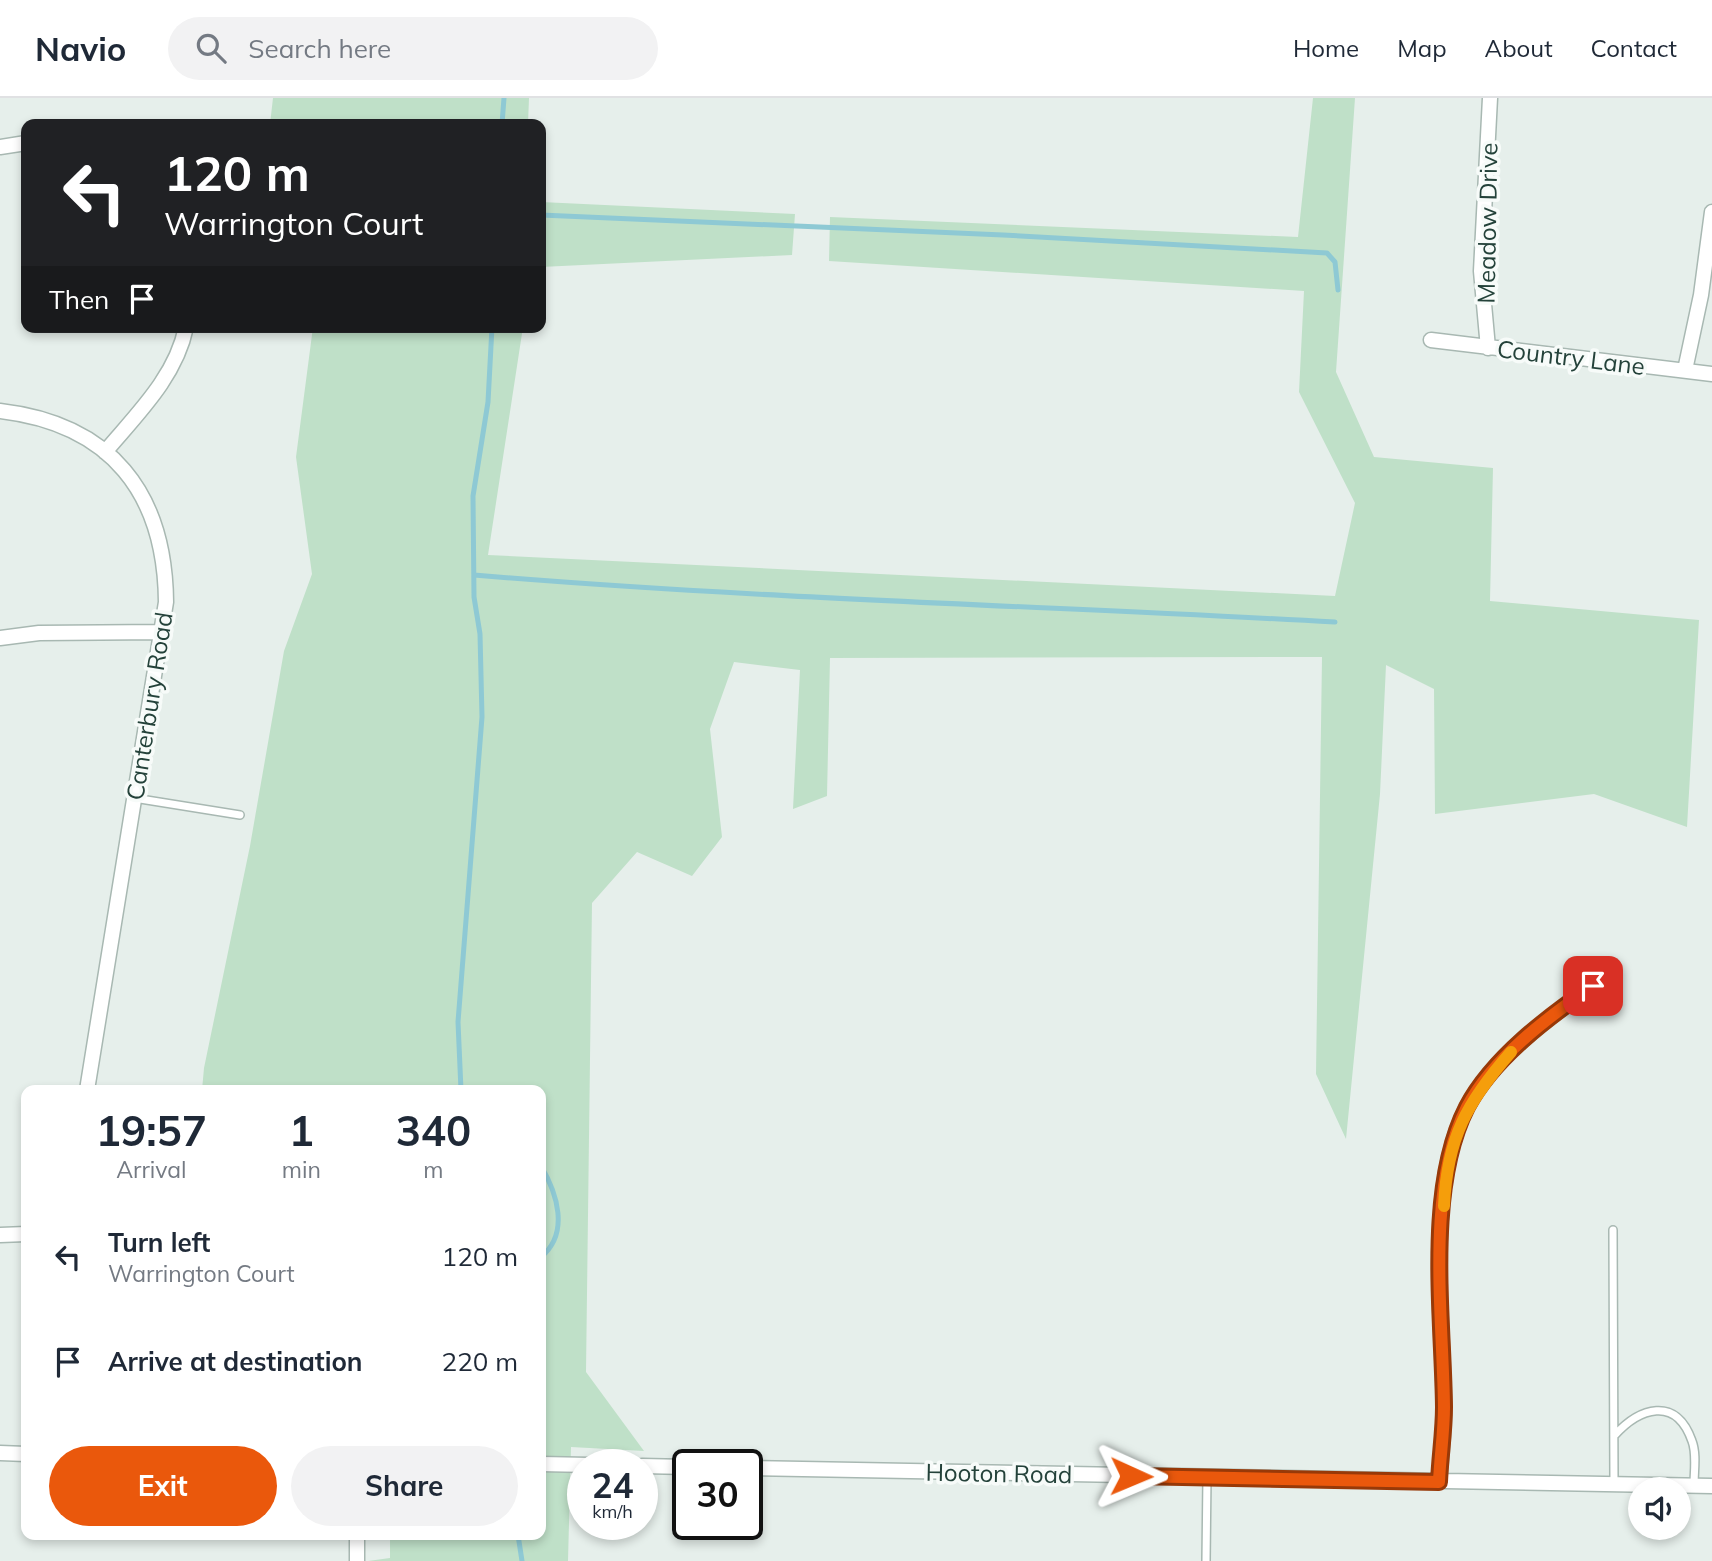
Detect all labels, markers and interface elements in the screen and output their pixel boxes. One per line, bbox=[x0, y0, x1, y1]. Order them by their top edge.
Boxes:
search box bbox=[168, 17, 658, 80]
text: Navio bbox=[35, 28, 126, 69]
icon: search bbox=[192, 29, 230, 67]
text: Search here bbox=[248, 32, 391, 65]
text: Home bbox=[1293, 33, 1359, 63]
text: Map bbox=[1397, 33, 1447, 63]
text: About bbox=[1485, 33, 1553, 63]
text: Contact bbox=[1591, 33, 1677, 63]
text: 120 m bbox=[164, 142, 310, 203]
street label: Meadow Drive bbox=[1471, 142, 1503, 304]
icon: left bbox=[49, 147, 140, 238]
text: Warrington Court bbox=[164, 203, 423, 243]
icon: arrive bbox=[123, 280, 161, 318]
text: Then bbox=[49, 283, 109, 316]
street label: Country Lane bbox=[1495, 333, 1647, 381]
street label: Canterbury Road bbox=[119, 610, 179, 802]
pin bbox=[1563, 956, 1623, 1016]
icon: arrive bbox=[1574, 967, 1612, 1005]
text: 19:57 bbox=[96, 1104, 207, 1157]
text: 1 bbox=[289, 1104, 314, 1157]
text: 340 bbox=[396, 1104, 471, 1157]
text: Arrival bbox=[116, 1155, 187, 1184]
text: min bbox=[282, 1155, 321, 1184]
text: m bbox=[423, 1155, 444, 1184]
text: Turn left bbox=[108, 1226, 210, 1259]
icon: left bbox=[49, 1238, 87, 1276]
text: 120 m bbox=[442, 1240, 518, 1273]
text: Warrington Court bbox=[108, 1259, 294, 1288]
icon: arrive bbox=[49, 1343, 87, 1381]
text: Arrive at destination bbox=[108, 1345, 363, 1378]
text: 220 m bbox=[442, 1345, 518, 1378]
position arrow bbox=[1094, 1439, 1168, 1513]
button: Exit bbox=[49, 1446, 277, 1526]
button: Share bbox=[291, 1446, 518, 1526]
speed limit sign: 30 bbox=[672, 1449, 763, 1540]
street label: Hooton Road bbox=[925, 1457, 1073, 1489]
text: 24 bbox=[591, 1463, 634, 1507]
map controls bbox=[1628, 1477, 1691, 1540]
button: sound bbox=[1628, 1477, 1691, 1540]
text: km/h bbox=[592, 1500, 633, 1523]

